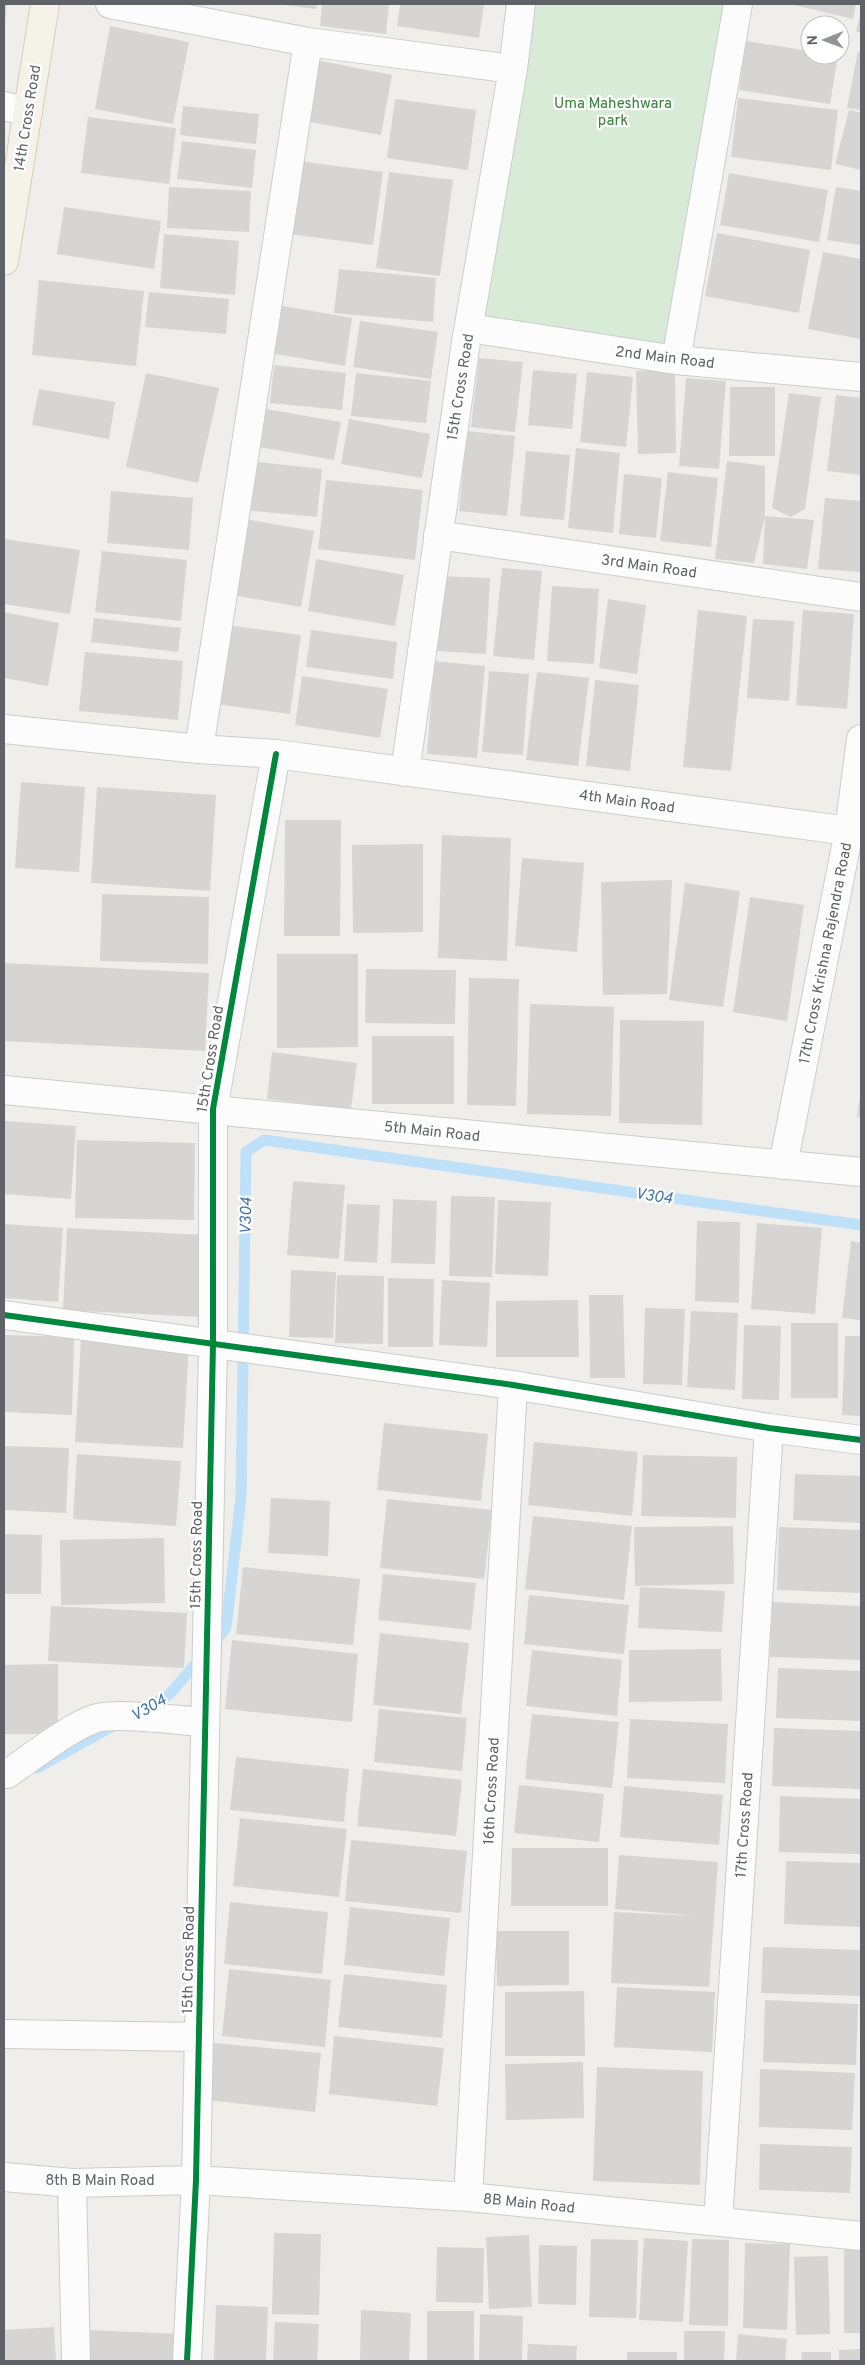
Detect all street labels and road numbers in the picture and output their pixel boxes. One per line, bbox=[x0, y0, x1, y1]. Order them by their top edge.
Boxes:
street label: 14th Cross Road bbox=[11, 64, 46, 173]
street label: 15th Cross Road bbox=[444, 332, 479, 442]
street label: 2nd Main Road bbox=[614, 343, 716, 374]
street label: 3rd Main Road bbox=[600, 551, 698, 584]
street label: 4th Main Road bbox=[578, 786, 676, 819]
street label: 17th Cross Krishna Rajendra Road bbox=[796, 841, 857, 1066]
street label: 15th Cross Road bbox=[194, 1004, 229, 1114]
street label: 5th Main Road bbox=[383, 1118, 481, 1147]
street label: 15th Cross Road bbox=[187, 1501, 208, 1609]
street label: 16th Cross Road bbox=[480, 1737, 505, 1845]
street label: 17th Cross Road bbox=[732, 1772, 759, 1879]
street label: 15th Cross Road bbox=[179, 1906, 200, 2014]
street label: 8th B Main Road bbox=[45, 2172, 155, 2191]
street label: 8B Main Road bbox=[482, 2190, 576, 2219]

